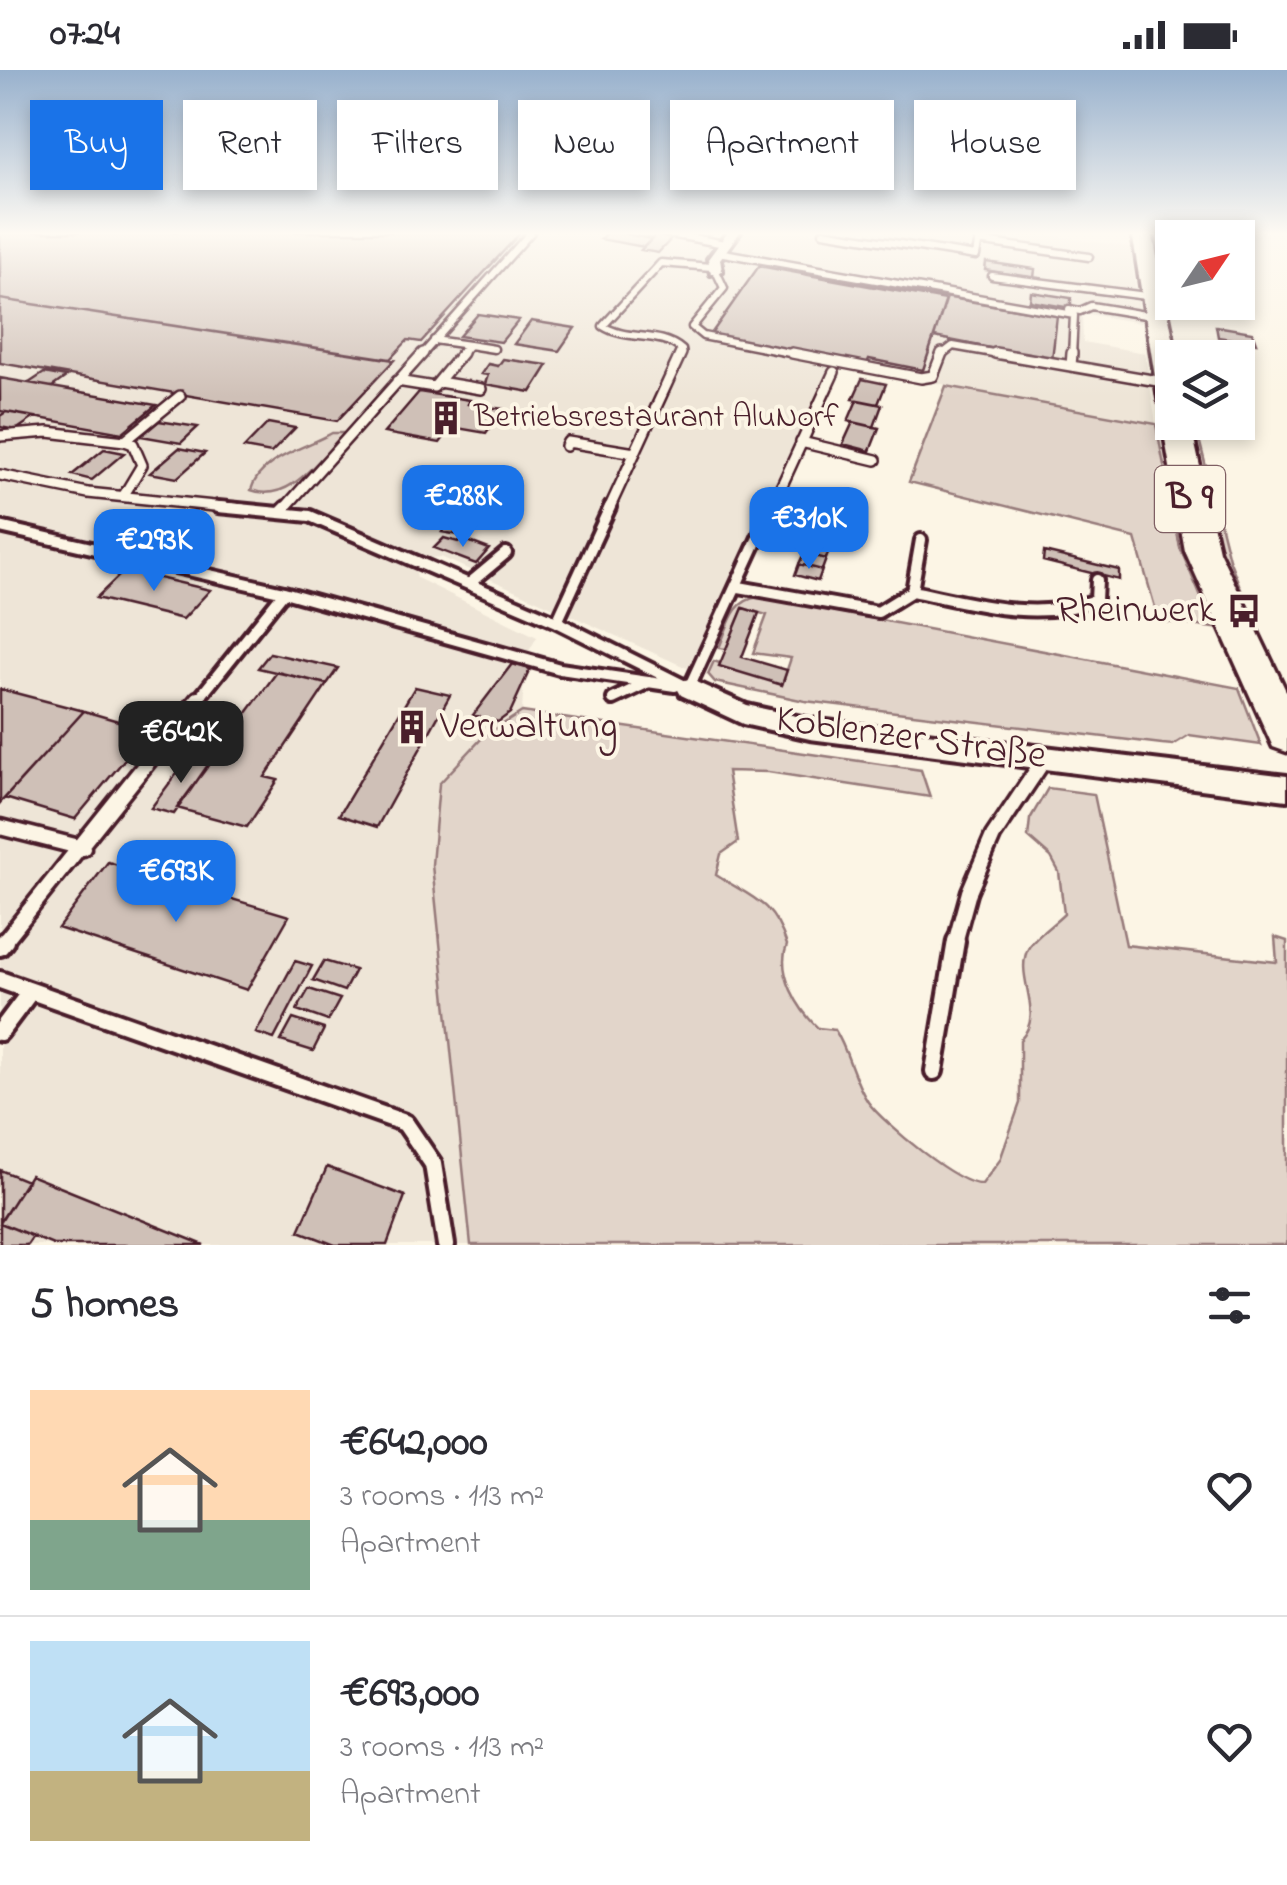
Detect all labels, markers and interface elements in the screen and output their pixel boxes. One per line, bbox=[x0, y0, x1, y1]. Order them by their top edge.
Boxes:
text: 07:24 bbox=[50, 7, 120, 63]
chip: Buy bbox=[30, 100, 163, 190]
chip: Rent bbox=[183, 100, 317, 190]
chip: Filters bbox=[337, 100, 498, 190]
chip: New bbox=[518, 100, 650, 190]
chip: Apartment bbox=[670, 100, 894, 190]
chip: House bbox=[914, 100, 1076, 190]
north arrow bbox=[1155, 220, 1255, 320]
map controls bbox=[1155, 220, 1255, 440]
button: layers bbox=[1155, 340, 1255, 440]
place label: Betriebsrestaurant AluNorf bbox=[473, 395, 839, 442]
building icon: Betriebsrestaurant AluNorf bbox=[427, 399, 465, 437]
pin: €288K bbox=[393, 465, 533, 550]
road number: B 9 bbox=[1155, 466, 1225, 532]
text: €288K bbox=[424, 474, 502, 521]
pin: €310K bbox=[739, 487, 879, 572]
text: €310K bbox=[771, 496, 847, 543]
pin: €293K bbox=[84, 509, 224, 594]
text: €293K bbox=[116, 518, 192, 565]
place label: Rheinwerk bbox=[1056, 582, 1216, 641]
bus stop icon: Rheinwerk bbox=[1225, 592, 1263, 630]
street label: Koblenzer Straße bbox=[772, 691, 1050, 787]
place label: Verwaltung bbox=[439, 698, 618, 757]
pin: €642K bbox=[111, 701, 251, 786]
building icon: Verwaltung bbox=[393, 708, 431, 746]
text: €642K bbox=[141, 710, 222, 757]
pin: €693K bbox=[106, 840, 246, 925]
text: €693K bbox=[139, 849, 213, 896]
text: 5 homes bbox=[30, 1275, 179, 1336]
icon: filters bbox=[1202, 1278, 1257, 1333]
text: €642,000 bbox=[340, 1413, 488, 1474]
icon: home bbox=[110, 1430, 230, 1550]
icon: heart bbox=[1202, 1463, 1257, 1518]
text: 3 rooms · 113 m² bbox=[340, 1474, 544, 1521]
text: Apartment bbox=[340, 1521, 481, 1568]
text: €693,000 bbox=[340, 1664, 479, 1725]
icon: home bbox=[110, 1681, 230, 1801]
icon: heart bbox=[1202, 1714, 1257, 1769]
text: 3 rooms · 113 m² bbox=[340, 1725, 544, 1772]
text: Apartment bbox=[340, 1772, 481, 1819]

